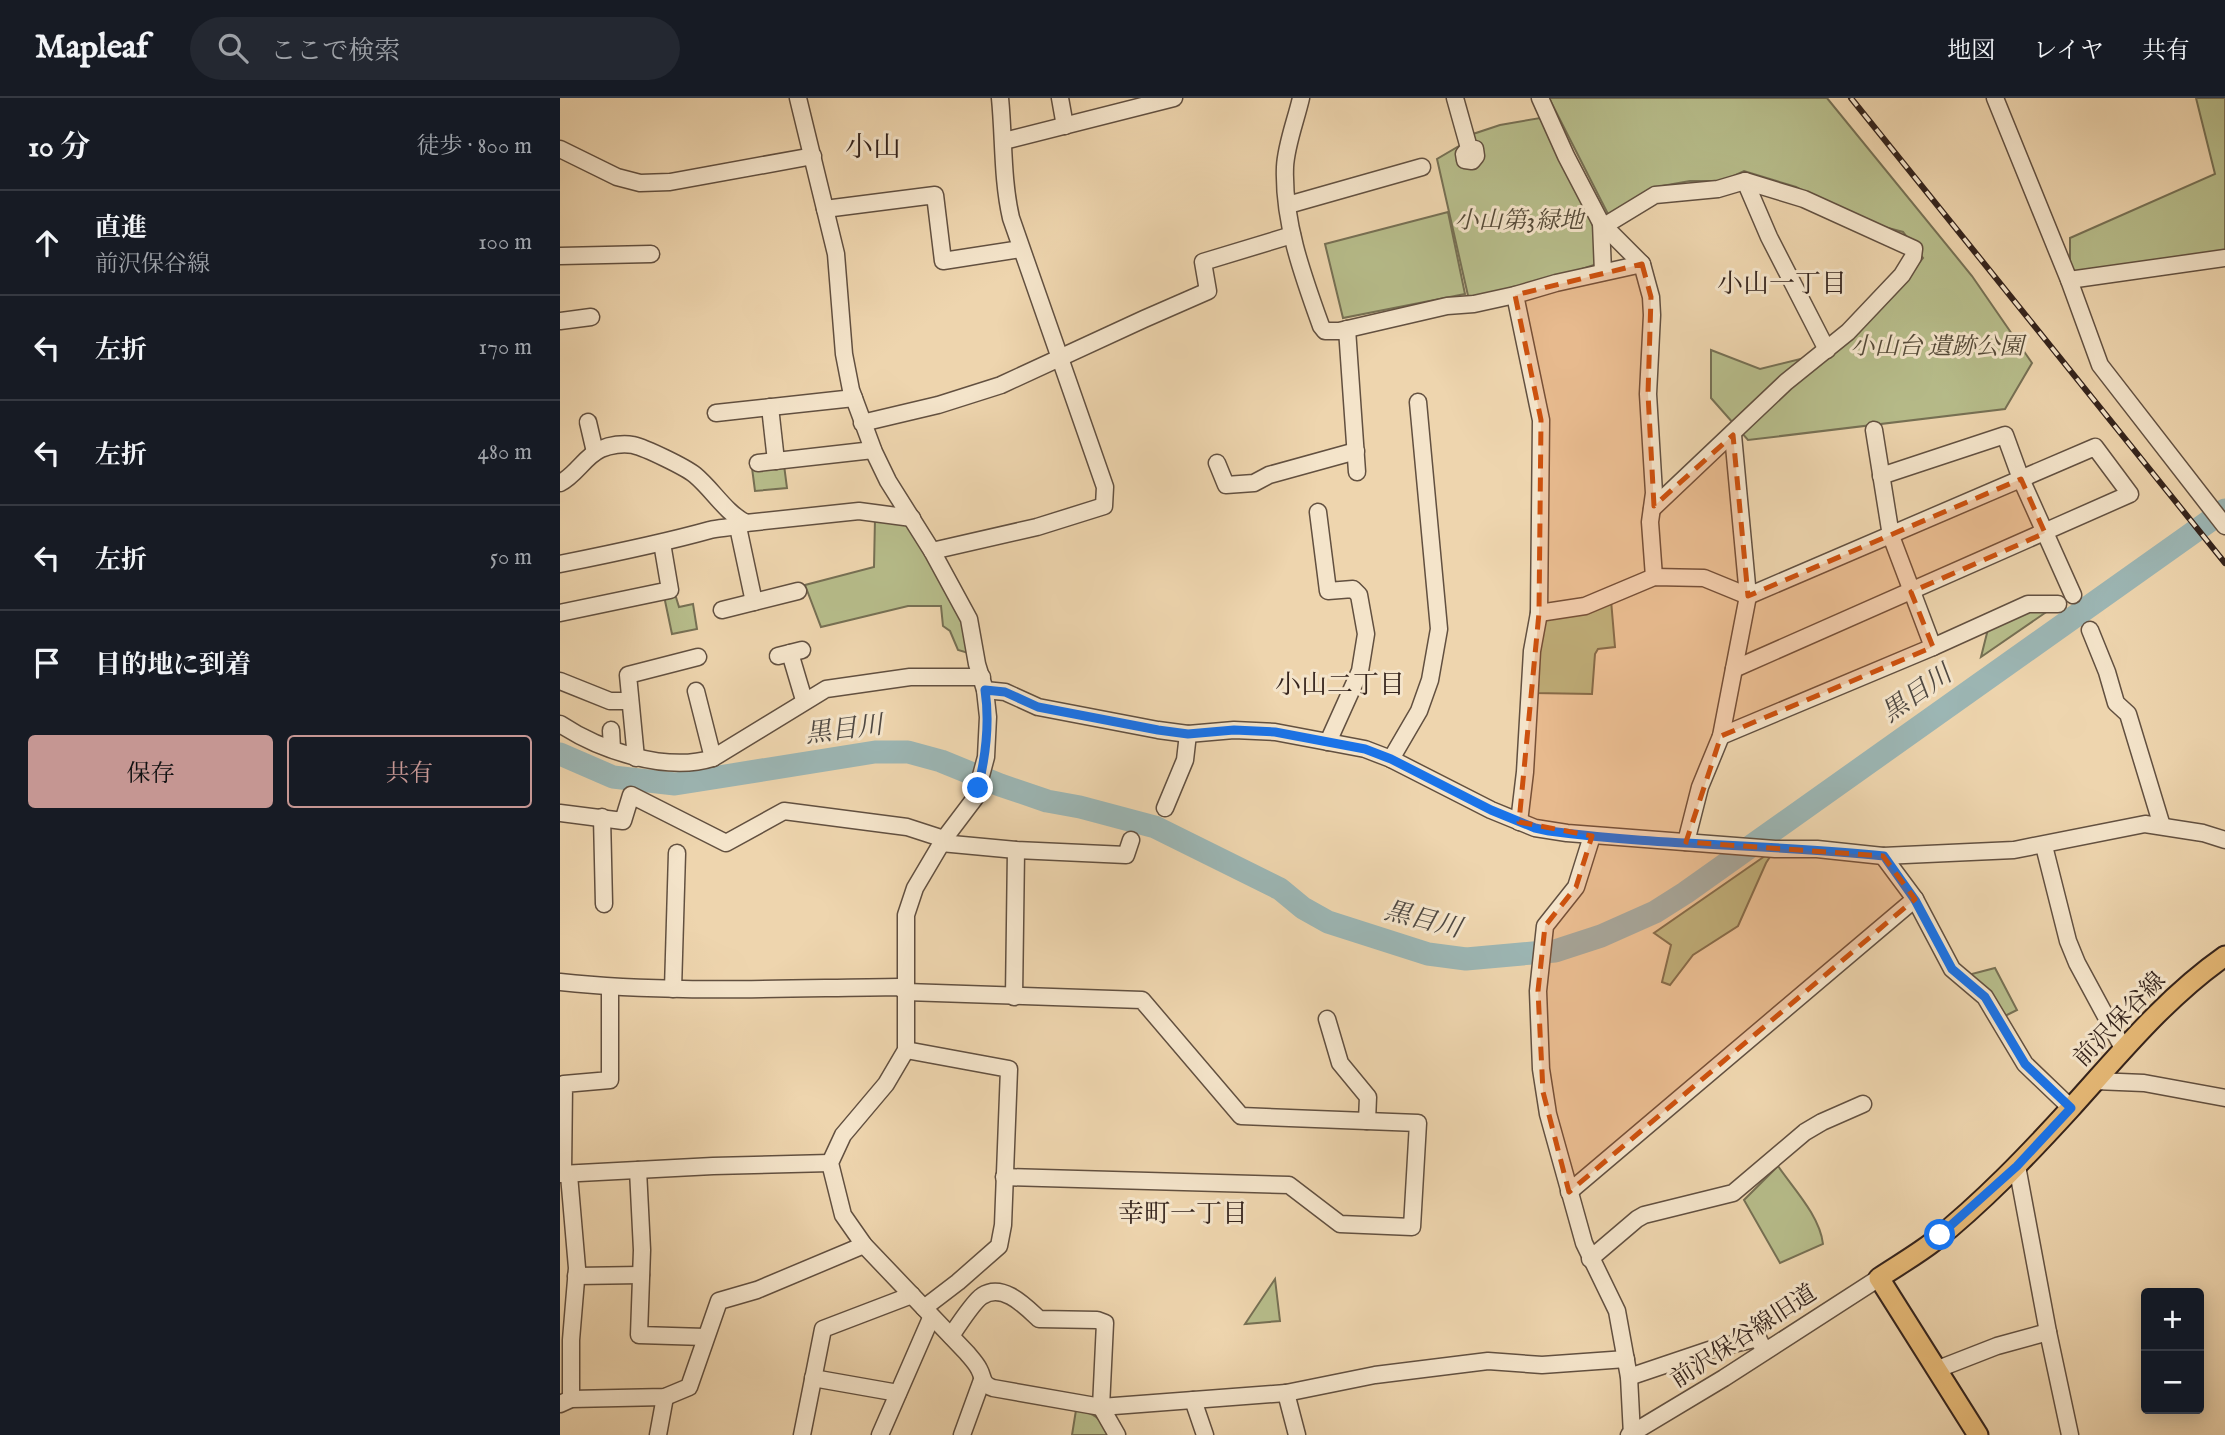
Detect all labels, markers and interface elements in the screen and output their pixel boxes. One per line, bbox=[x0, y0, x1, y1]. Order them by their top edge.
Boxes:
search box bbox=[190, 17, 680, 80]
text: Mapleaf bbox=[35, 27, 148, 69]
icon: search bbox=[214, 29, 252, 67]
text: ここで検索 bbox=[270, 35, 400, 68]
text: 地図 bbox=[1947, 36, 1995, 67]
text: レイヤ bbox=[2033, 36, 2104, 67]
text: 共有 bbox=[2142, 36, 2190, 67]
text: 10 分 bbox=[28, 129, 90, 167]
district label: 小山 bbox=[845, 131, 901, 166]
text: 徒歩 · 800 m bbox=[416, 132, 532, 161]
park label: 小山第3緑地 bbox=[1455, 206, 1586, 237]
text: 直進 bbox=[95, 212, 147, 245]
icon: ahead bbox=[28, 224, 66, 262]
text: 100 m bbox=[478, 228, 532, 257]
text: 前沢保谷線 bbox=[95, 250, 210, 279]
district label: 小山一丁目 bbox=[1717, 268, 1847, 301]
icon: left bbox=[28, 329, 66, 367]
park label: 小山台 遺跡公園 bbox=[1850, 332, 2028, 363]
text: 170 m bbox=[479, 333, 532, 362]
text: 左折 bbox=[95, 334, 147, 367]
icon: left bbox=[28, 434, 66, 472]
text: 480 m bbox=[478, 438, 532, 467]
text: 左折 bbox=[95, 439, 147, 472]
icon: left bbox=[28, 539, 66, 577]
text: 50 m bbox=[490, 543, 532, 572]
text: 左折 bbox=[95, 544, 147, 577]
icon: arrive bbox=[28, 644, 66, 682]
text: 目的地に到着 bbox=[95, 649, 251, 682]
water label: 黒目川 bbox=[1876, 656, 1961, 730]
district label: 小山二丁目 bbox=[1275, 669, 1405, 702]
water label: 黒目川 bbox=[803, 709, 888, 751]
button: 保存 bbox=[28, 735, 273, 808]
button: 共有 bbox=[287, 735, 532, 808]
route end bbox=[962, 772, 993, 803]
water label: 黒目川 bbox=[1381, 895, 1468, 946]
street label: 前沢保谷線 bbox=[2067, 966, 2173, 1074]
district label: 幸町一丁目 bbox=[1118, 1198, 1248, 1231]
route start bbox=[1924, 1219, 1955, 1250]
street label: 前沢保谷線旧道 bbox=[1665, 1278, 1823, 1396]
map controls bbox=[2141, 1288, 2204, 1414]
button: + bbox=[2141, 1288, 2204, 1351]
button: − bbox=[2141, 1351, 2204, 1414]

